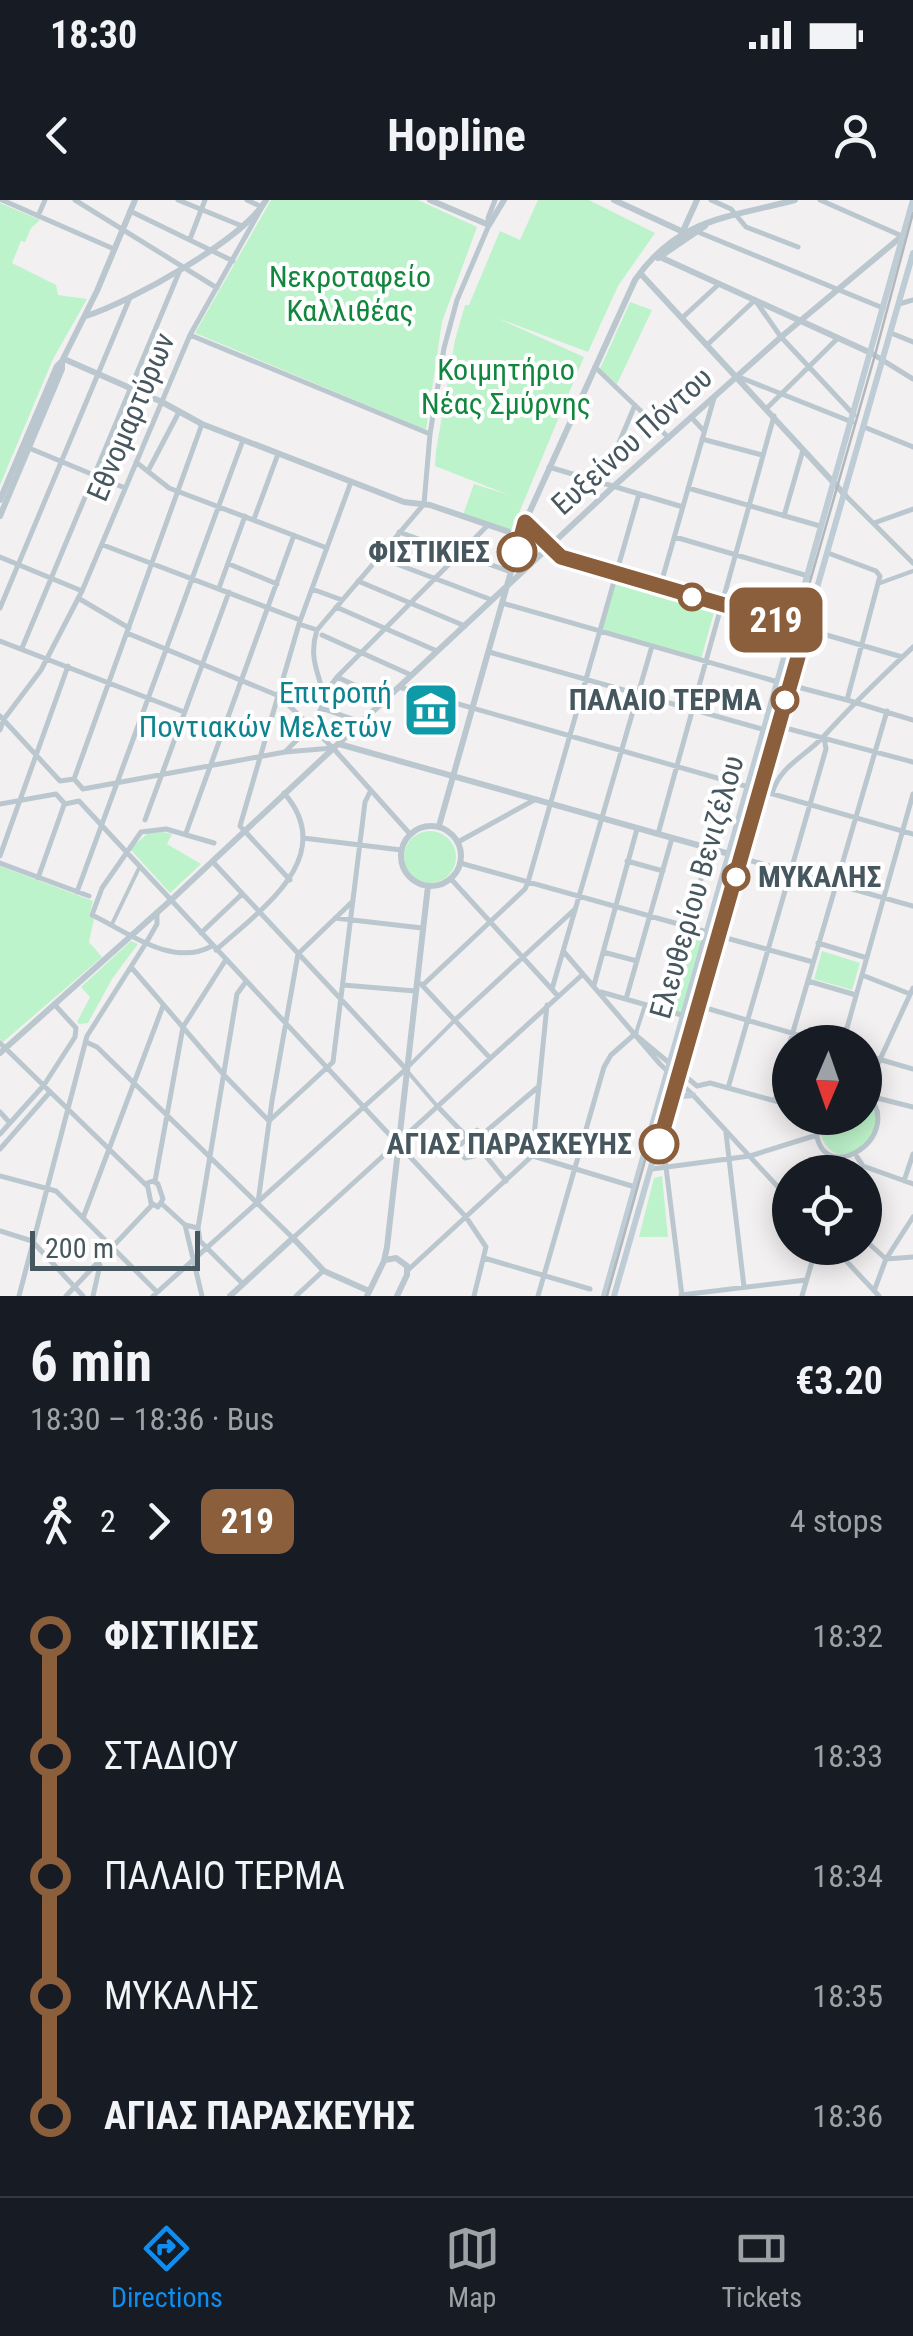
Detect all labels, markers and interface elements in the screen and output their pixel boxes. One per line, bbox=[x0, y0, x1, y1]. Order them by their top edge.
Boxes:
text: 18:30 bbox=[50, 13, 137, 57]
icon: back bbox=[30, 108, 85, 163]
icon: person bbox=[828, 108, 883, 163]
text: Hopline bbox=[387, 109, 526, 162]
park label: Νεκροταφείο Καλλιθέας bbox=[269, 259, 431, 328]
street label: Εθνομαρτύρων bbox=[79, 327, 182, 506]
park label: Κοιμητήριο Νέας Σμύρνης bbox=[421, 352, 591, 421]
street label: Ευξείνου Πόντου bbox=[544, 359, 719, 522]
marker: ΦΙΣΤΙΚΙΕΣ bbox=[498, 533, 536, 571]
place label: ΦΙΣΤΙΚΙΕΣ bbox=[368, 534, 490, 569]
unlabelled marker bbox=[679, 584, 705, 610]
line badge: 219 bbox=[718, 588, 834, 652]
text: 219 bbox=[749, 600, 803, 641]
place label: Επιτροπή Ποντιακών Μελετών bbox=[139, 675, 392, 744]
museum icon: Επιτροπή Ποντιακών Μελετών bbox=[401, 680, 461, 740]
place label: ΠΑΛΑΙΟ ΤΕΡΜΑ bbox=[569, 682, 762, 717]
marker: ΠΑΛΑΙΟ ΤΕΡΜΑ bbox=[772, 687, 798, 713]
street label: Ελευθερίου Βενιζέλου bbox=[642, 751, 751, 1022]
place label: ΜΥΚΑΛΗΣ bbox=[758, 859, 881, 894]
marker: ΜΥΚΑΛΗΣ bbox=[723, 864, 749, 890]
north arrow bbox=[772, 1025, 882, 1135]
map controls bbox=[772, 1025, 882, 1265]
marker: ΑΓΙΑΣ ΠΑΡΑΣΚΕΥΗΣ bbox=[640, 1125, 678, 1163]
place label: ΑΓΙΑΣ ΠΑΡΑΣΚΕΥΗΣ bbox=[387, 1126, 632, 1161]
button: locate bbox=[772, 1155, 882, 1265]
scale bar bbox=[30, 1226, 200, 1270]
text: 200 m bbox=[45, 1232, 114, 1265]
text: 6 min bbox=[30, 1330, 152, 1394]
text: €3.20 bbox=[795, 1359, 883, 1403]
text: 18:30 – 18:36 · Bus bbox=[30, 1400, 274, 1438]
icon: walk bbox=[30, 1494, 85, 1549]
icon: forward bbox=[131, 1494, 186, 1549]
text: 219 bbox=[221, 1501, 274, 1542]
text: 2 bbox=[100, 1502, 116, 1540]
text: 4 stops bbox=[790, 1502, 883, 1540]
text: ΦΙΣΤΙΚΙΕΣ bbox=[104, 1614, 259, 1658]
text: 18:32 bbox=[812, 1617, 883, 1655]
text: ΣΤΑΔΙΟΥ bbox=[104, 1734, 238, 1778]
text: 18:33 bbox=[812, 1737, 883, 1775]
text: ΠΑΛΑΙΟ ΤΕΡΜΑ bbox=[104, 1854, 345, 1898]
text: 18:34 bbox=[812, 1857, 883, 1895]
text: ΜΥΚΑΛΗΣ bbox=[104, 1974, 259, 2018]
text: 18:35 bbox=[812, 1977, 883, 2015]
text: ΑΓΙΑΣ ΠΑΡΑΣΚΕΥΗΣ bbox=[104, 2094, 415, 2138]
text: 18:36 bbox=[812, 2097, 883, 2135]
tab: Directions bbox=[111, 2221, 223, 2314]
tab: Map bbox=[445, 2221, 500, 2314]
tab: Tickets bbox=[722, 2221, 802, 2314]

